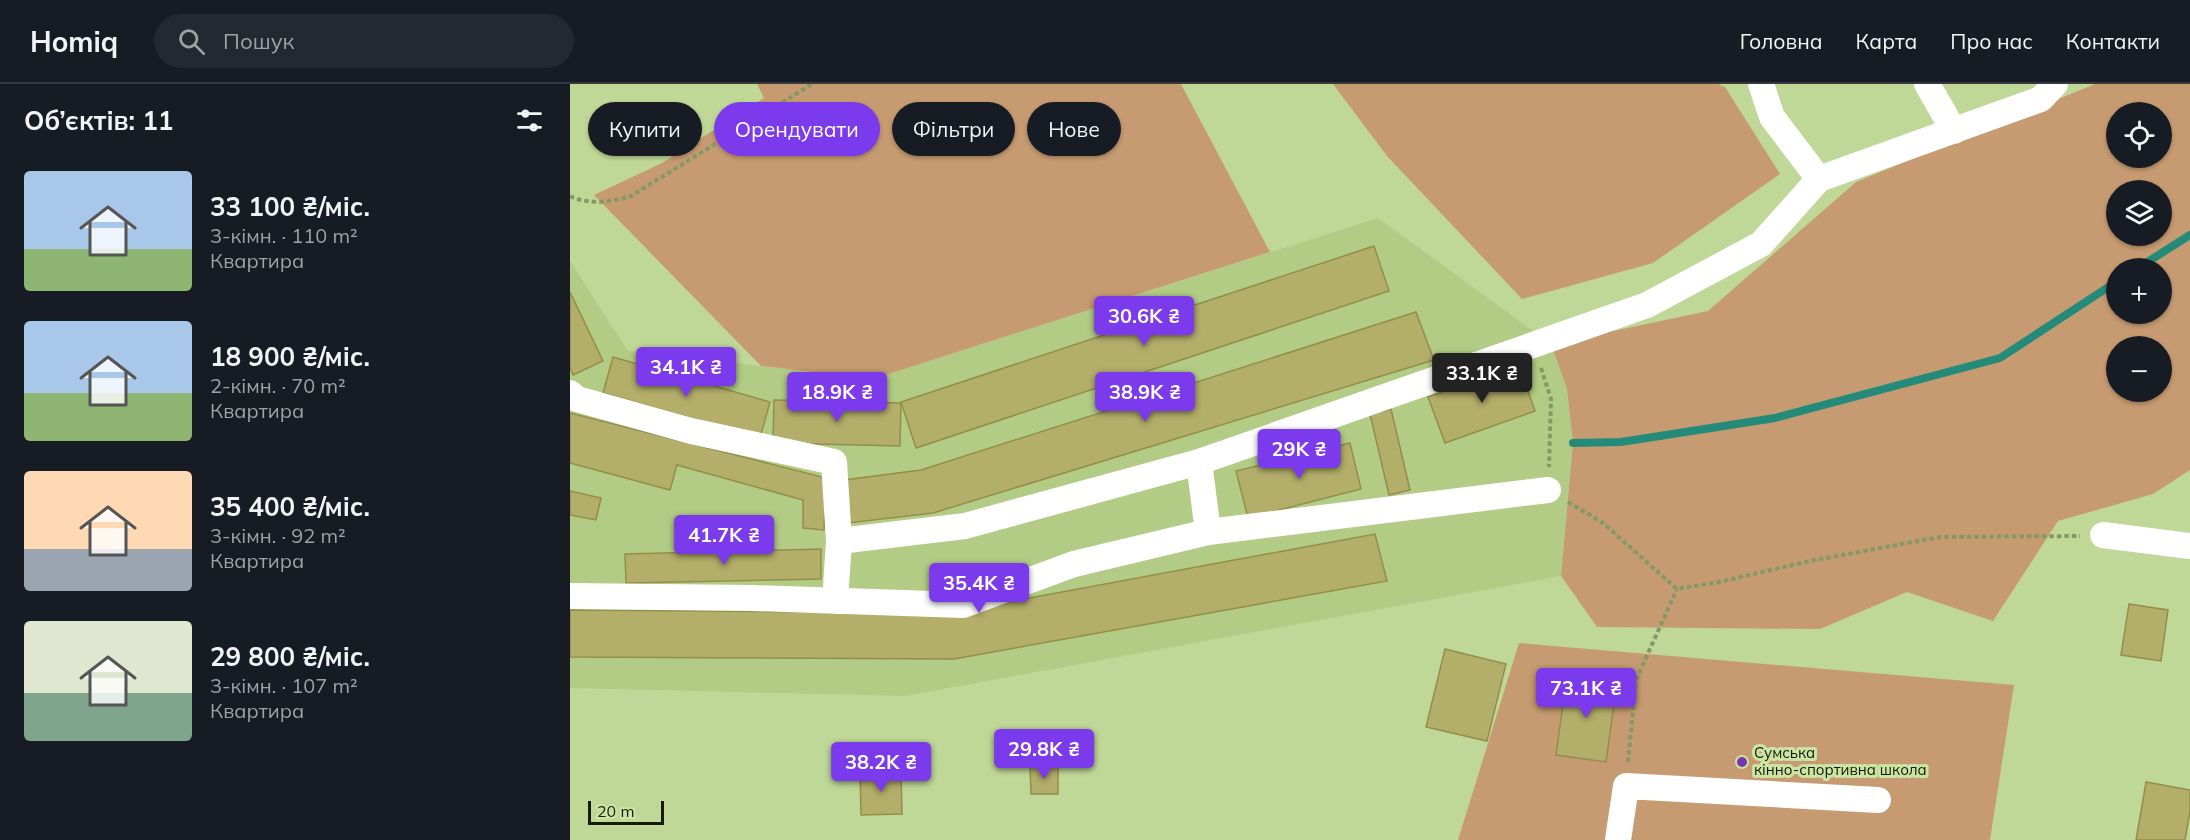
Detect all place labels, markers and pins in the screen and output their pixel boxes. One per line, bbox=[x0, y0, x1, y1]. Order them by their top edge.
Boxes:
pin: 30.6K ₴ bbox=[1089, 296, 1199, 347]
pin: 34.1K ₴ bbox=[631, 347, 741, 398]
pin: 33.1K ₴ bbox=[1427, 353, 1537, 404]
pin: 18.9K ₴ bbox=[782, 372, 892, 423]
pin: 38.9K ₴ bbox=[1090, 372, 1200, 423]
pin: 29K ₴ bbox=[1257, 429, 1341, 480]
pin: 41.7K ₴ bbox=[669, 515, 779, 566]
pin: 35.4K ₴ bbox=[924, 563, 1034, 614]
pin: 73.1K ₴ bbox=[1531, 668, 1641, 719]
pin: 29.8K ₴ bbox=[989, 729, 1099, 780]
pin: 38.2K ₴ bbox=[826, 742, 936, 793]
place label: Сумська кінно-спортивна школа bbox=[1754, 743, 1927, 779]
marker: Сумська кінно-спортивна школа bbox=[1735, 755, 1749, 769]

